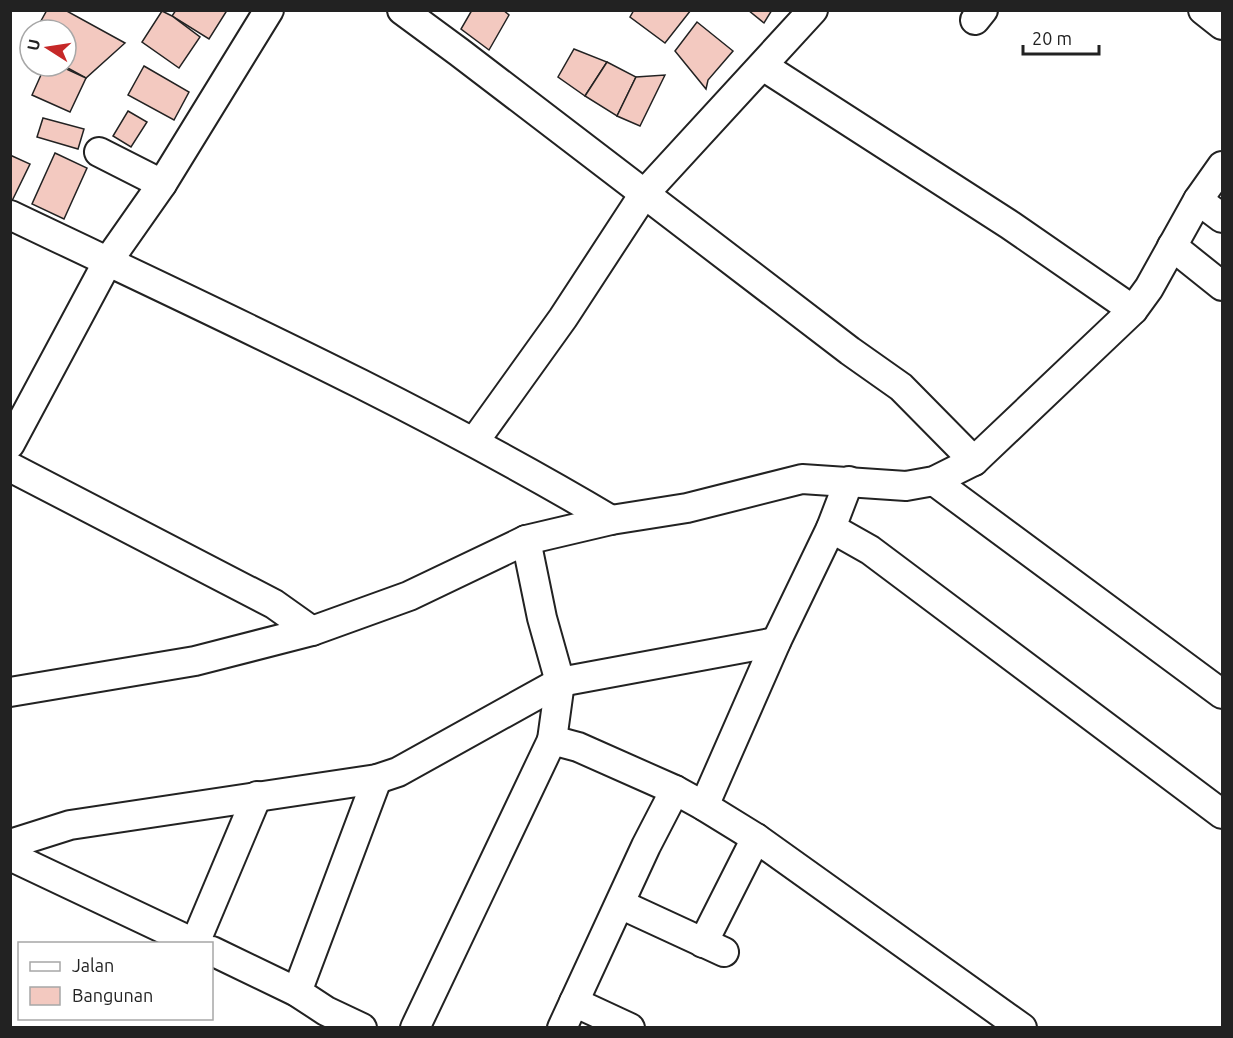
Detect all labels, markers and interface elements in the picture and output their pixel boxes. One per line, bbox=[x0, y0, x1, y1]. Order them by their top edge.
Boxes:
north arrow bbox=[18, 18, 78, 78]
scale bar bbox=[1023, 18, 1100, 56]
text: 20 m bbox=[1032, 28, 1072, 48]
text: U bbox=[23, 38, 43, 52]
legend bbox=[18, 942, 213, 1020]
text: Jalan bbox=[72, 955, 114, 975]
text: Bangunan bbox=[72, 985, 153, 1005]

